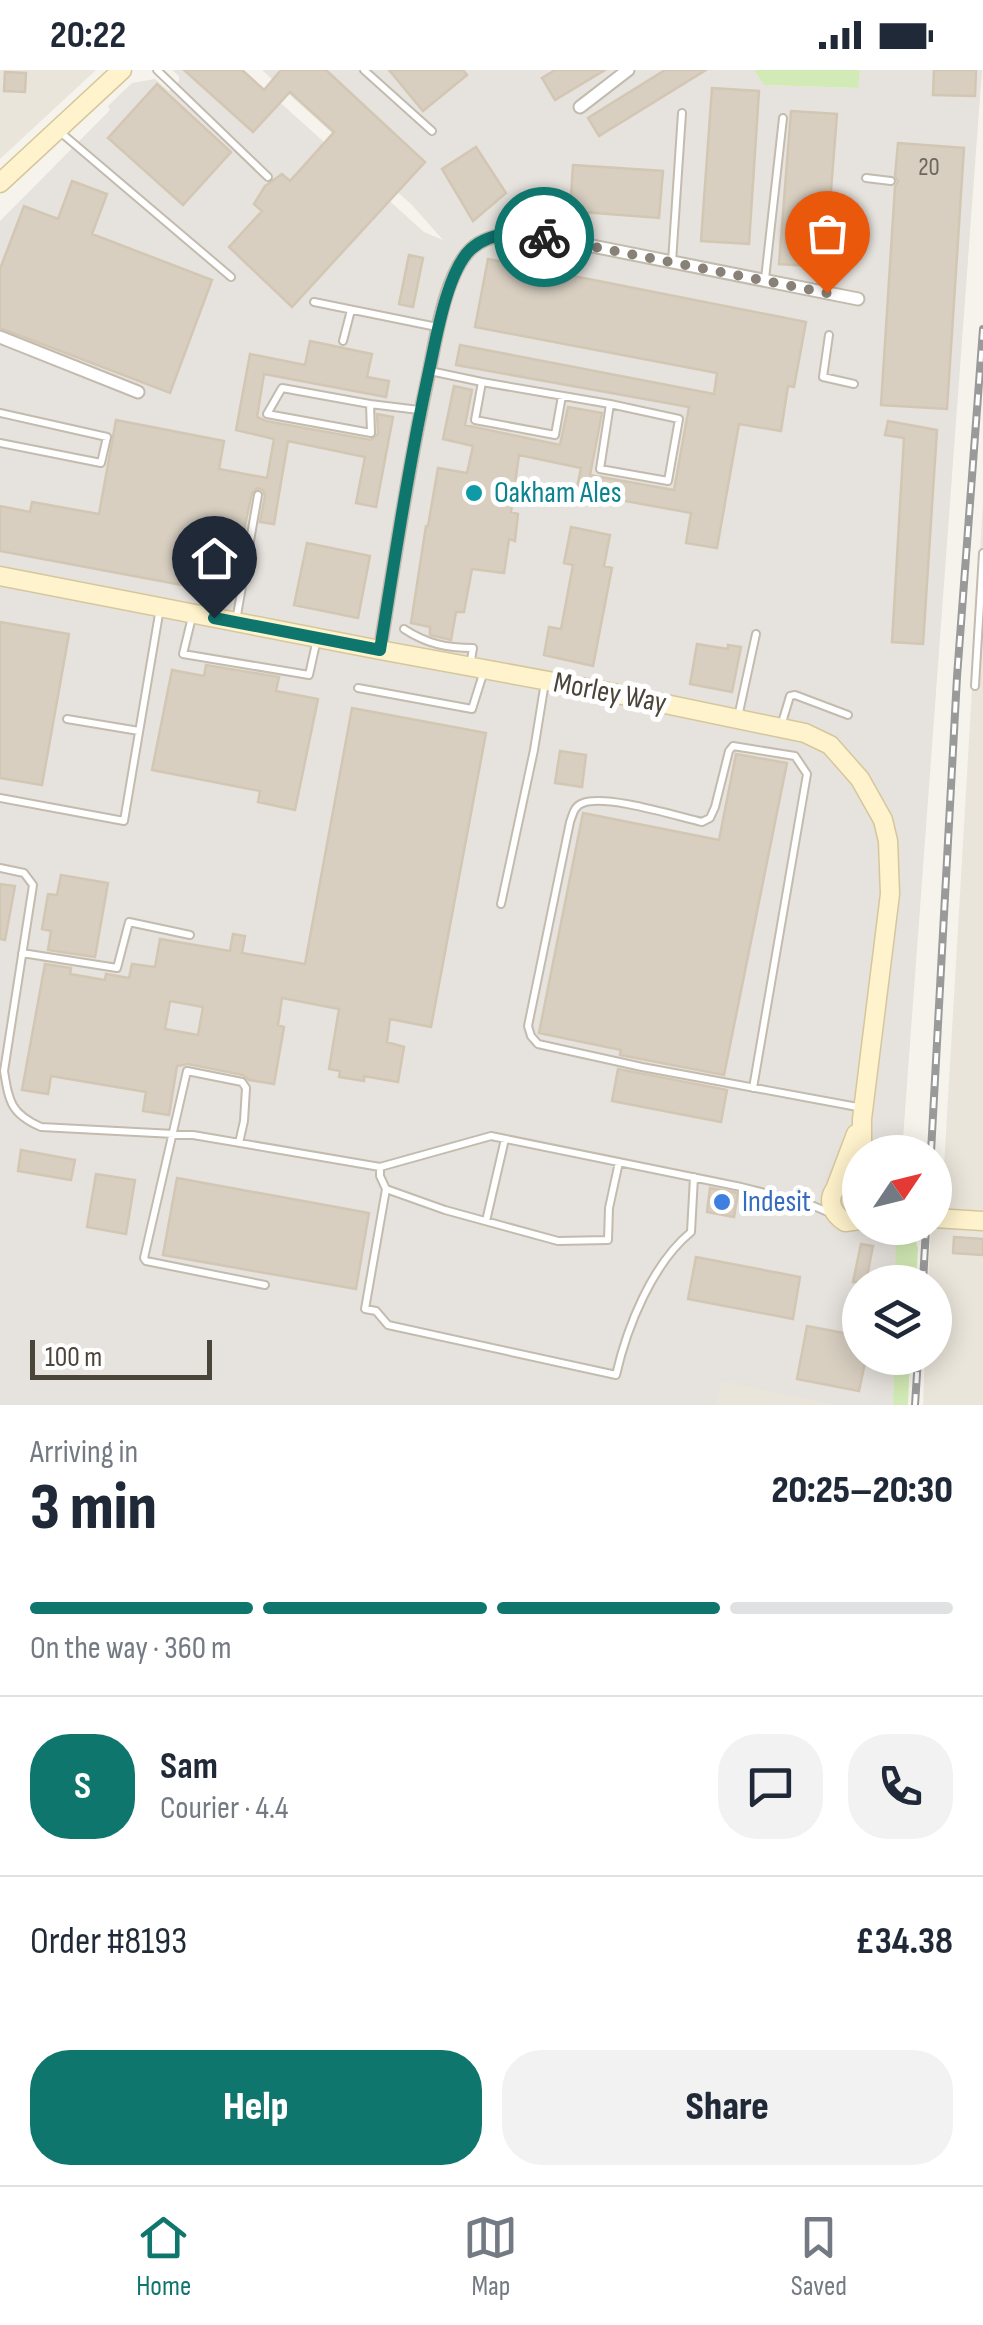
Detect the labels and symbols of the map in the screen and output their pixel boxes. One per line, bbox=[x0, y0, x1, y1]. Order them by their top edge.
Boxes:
house number: 20 bbox=[918, 152, 940, 183]
courier bbox=[494, 187, 594, 287]
pin bbox=[785, 191, 870, 294]
place label: Oakham Ales bbox=[494, 475, 622, 511]
marker: Oakham Ales bbox=[463, 482, 485, 504]
pin bbox=[172, 516, 257, 619]
street label: Morley Way bbox=[550, 664, 670, 722]
north arrow bbox=[842, 1135, 952, 1245]
place label: Indesit bbox=[742, 1184, 811, 1220]
marker: Indesit bbox=[711, 1191, 733, 1213]
scale bar bbox=[30, 1335, 212, 1380]

